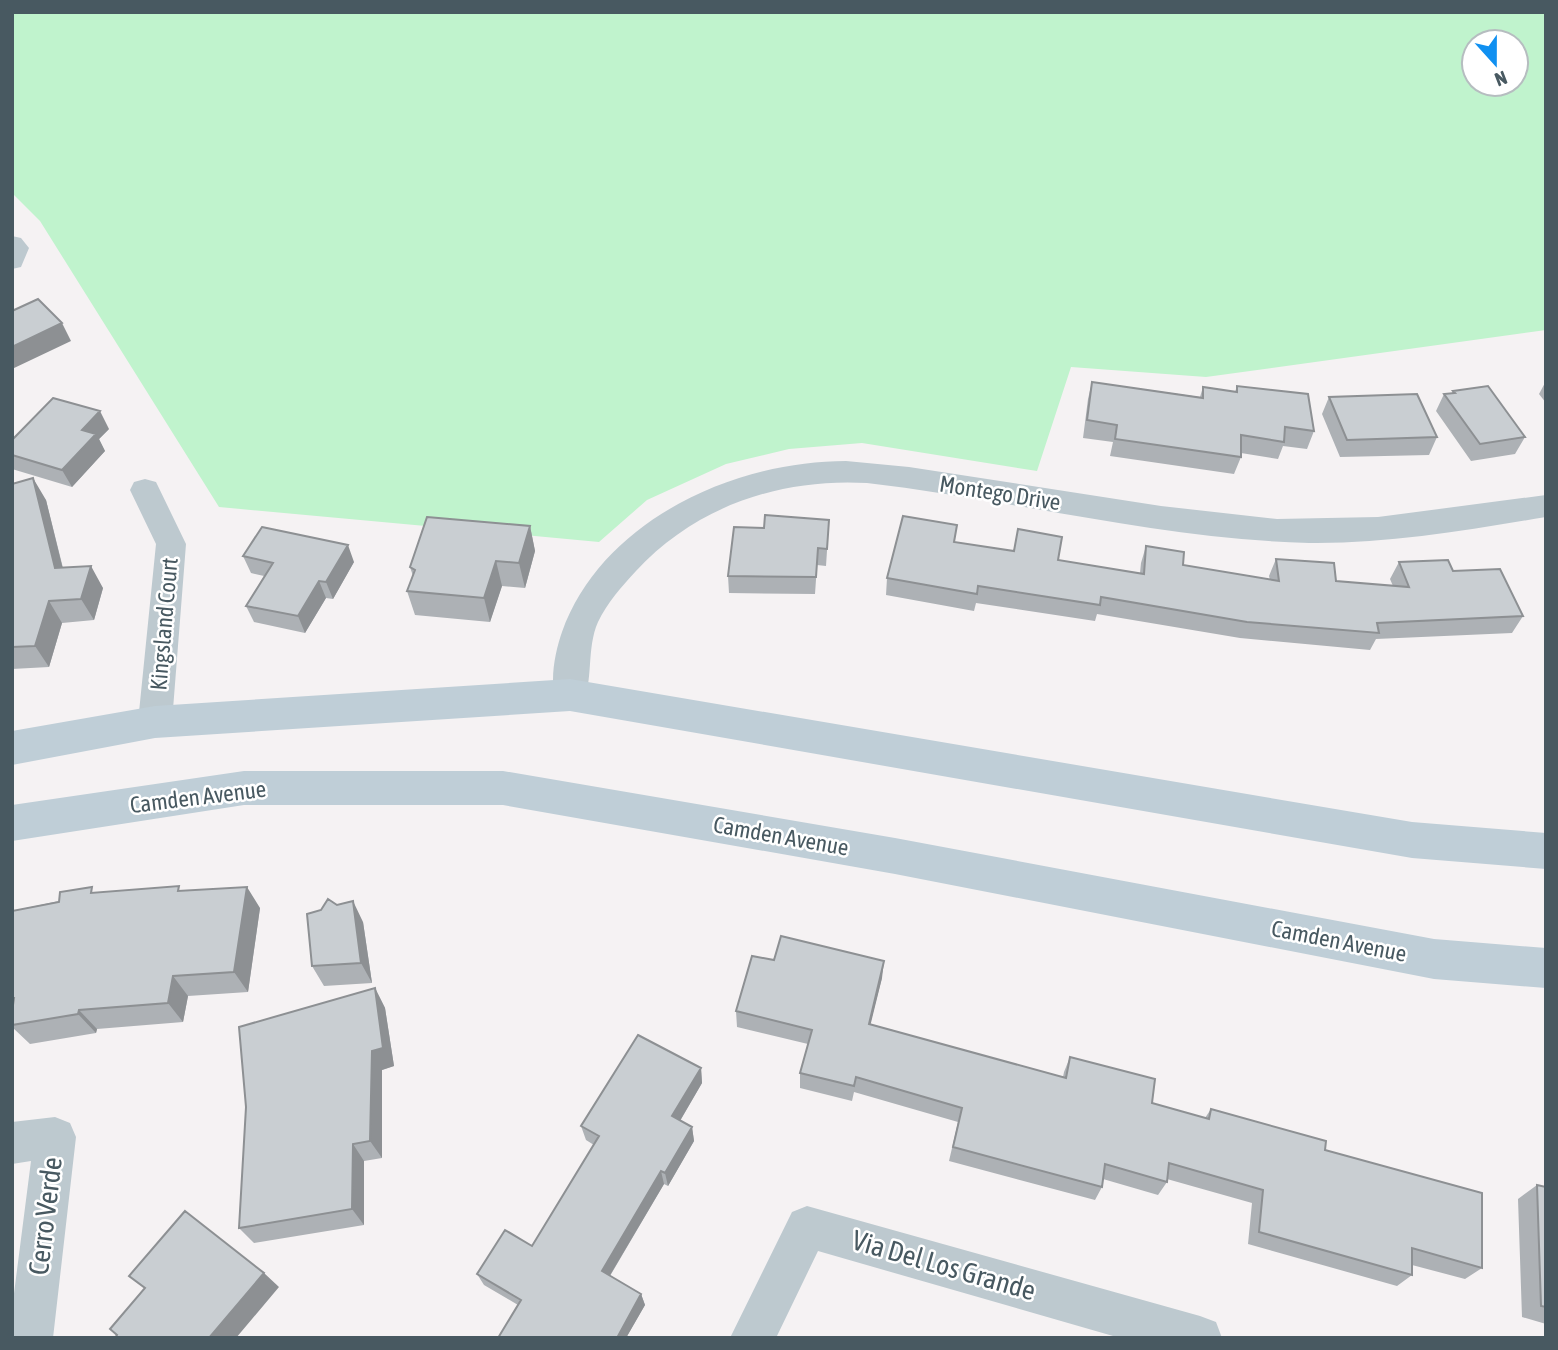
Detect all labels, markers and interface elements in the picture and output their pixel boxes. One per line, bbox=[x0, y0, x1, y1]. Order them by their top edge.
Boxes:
north arrow bbox=[1460, 28, 1530, 98]
text: N bbox=[1492, 67, 1510, 91]
street label: Montego Drive bbox=[938, 471, 1062, 515]
street label: Kingsland Court bbox=[145, 557, 183, 691]
street label: Camden Avenue bbox=[128, 776, 268, 818]
street label: Camden Avenue bbox=[711, 811, 851, 861]
street label: Camden Avenue bbox=[1269, 915, 1409, 967]
street label: Cerro Verde bbox=[22, 1155, 68, 1277]
street label: Via Del Los Grande bbox=[849, 1224, 1039, 1306]

